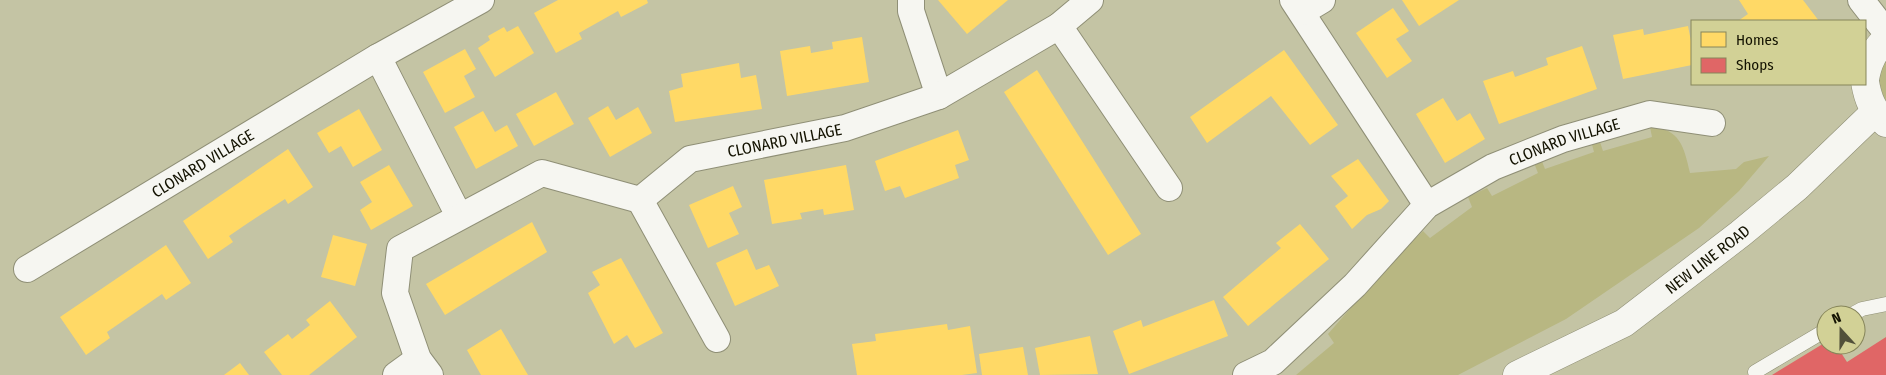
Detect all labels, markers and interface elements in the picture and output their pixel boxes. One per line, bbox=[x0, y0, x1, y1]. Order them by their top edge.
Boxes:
legend bbox=[1691, 20, 1866, 85]
text: Homes bbox=[1736, 31, 1778, 49]
text: Shops bbox=[1736, 56, 1774, 74]
street label: CLONARD VILLAGE bbox=[1506, 114, 1622, 170]
street label: CLONARD VILLAGE bbox=[726, 120, 843, 161]
street label: CLONARD VILLAGE bbox=[148, 125, 257, 202]
street label: NEW LINE ROAD bbox=[1662, 221, 1754, 298]
north arrow bbox=[1816, 305, 1866, 355]
text: N bbox=[1830, 309, 1843, 328]

